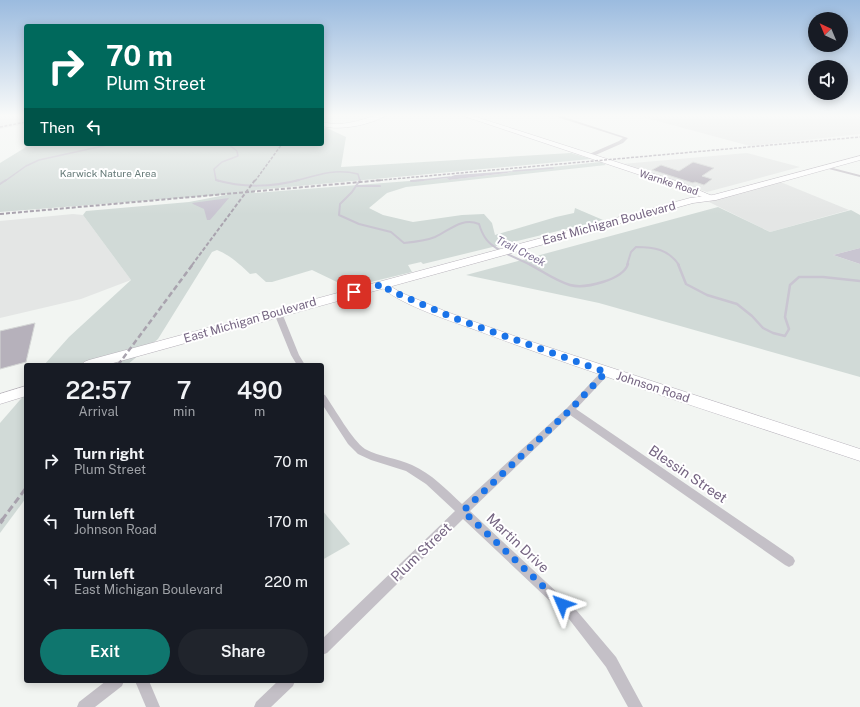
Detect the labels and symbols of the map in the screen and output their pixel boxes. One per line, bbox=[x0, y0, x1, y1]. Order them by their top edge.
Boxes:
north arrow bbox=[808, 12, 848, 52]
park label: Karwick Nature Area bbox=[60, 167, 156, 179]
street label: Warnke Road bbox=[638, 167, 700, 197]
street label: East Michigan Boulevard bbox=[541, 198, 677, 248]
water label: Trail Creek bbox=[494, 233, 548, 269]
pin bbox=[337, 275, 371, 309]
street label: East Michigan Boulevard bbox=[182, 294, 318, 346]
street label: Johnson Road bbox=[615, 369, 691, 405]
street label: Blessin Street bbox=[646, 442, 730, 506]
street label: Martin Drive bbox=[484, 510, 553, 576]
street label: Plum Street bbox=[388, 519, 454, 585]
position arrow bbox=[541, 583, 583, 625]

